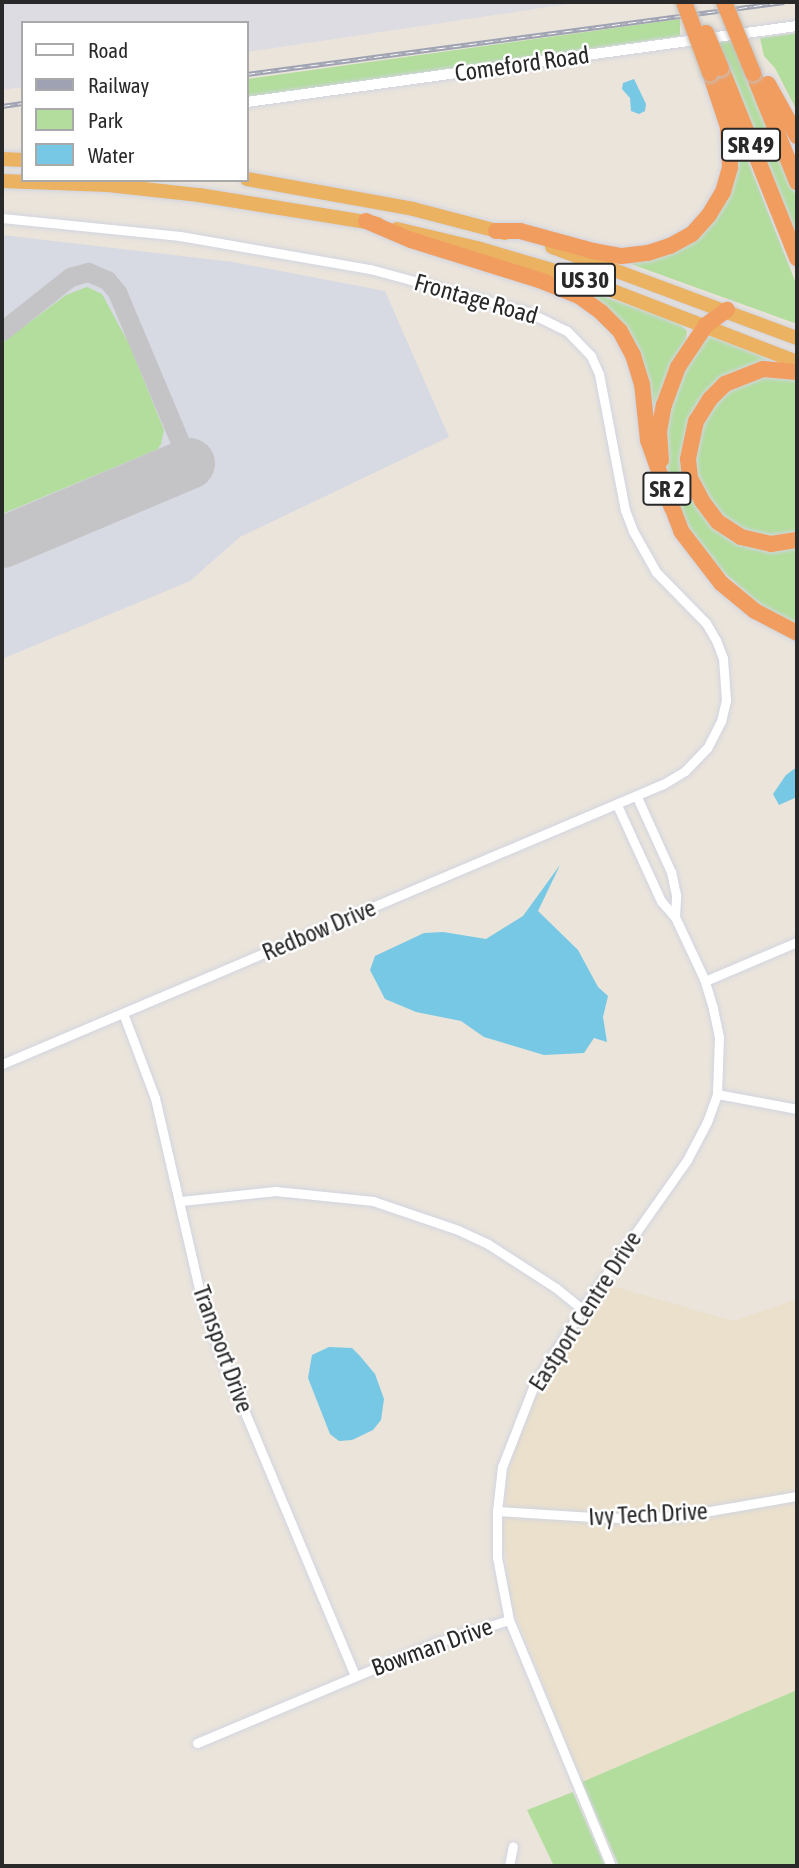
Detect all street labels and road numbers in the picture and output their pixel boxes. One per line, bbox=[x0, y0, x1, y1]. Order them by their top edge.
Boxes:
street label: Comeford Road bbox=[453, 40, 591, 88]
road number: SR 49 bbox=[720, 126, 782, 164]
road number: US 30 bbox=[554, 260, 616, 300]
street label: Frontage Road bbox=[411, 268, 541, 330]
road number: SR 2 bbox=[641, 470, 693, 509]
street label: Redbow Drive bbox=[258, 893, 380, 967]
street label: Eastport Centre Drive bbox=[523, 1226, 647, 1396]
street label: Transport Drive bbox=[187, 1281, 259, 1417]
street label: Ivy Tech Drive bbox=[588, 1496, 708, 1532]
street label: Bowman Drive bbox=[368, 1612, 496, 1682]

